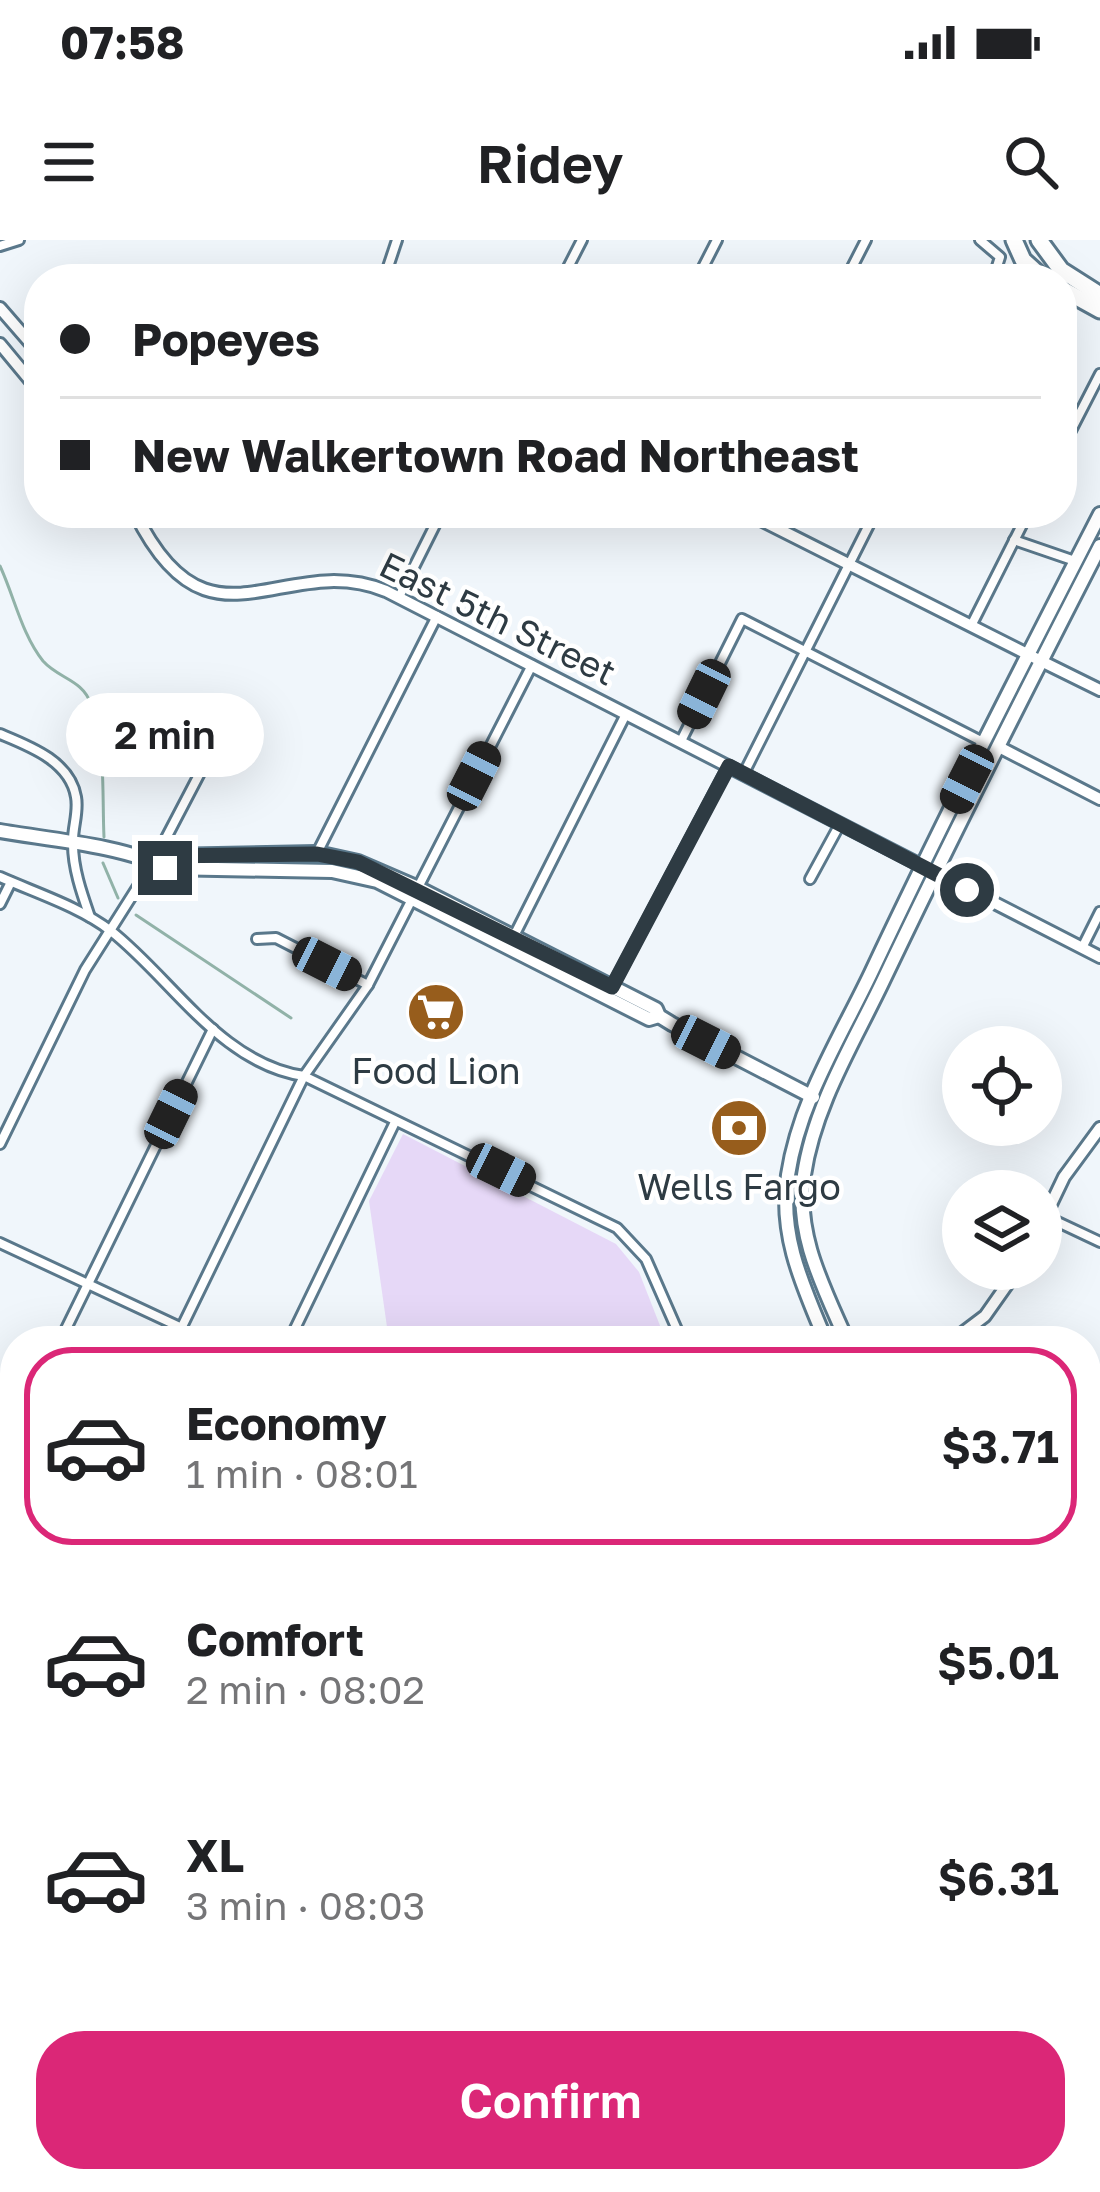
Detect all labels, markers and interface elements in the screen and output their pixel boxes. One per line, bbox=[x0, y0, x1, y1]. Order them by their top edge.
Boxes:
text: 07:58 bbox=[60, 15, 184, 69]
icon: menu bbox=[36, 129, 102, 195]
icon: search bbox=[998, 129, 1064, 195]
text: Ridey bbox=[477, 130, 623, 195]
text: Popeyes bbox=[132, 312, 320, 366]
text: New Walkertown Road Northeast bbox=[132, 428, 859, 482]
street label: East 5th Street bbox=[373, 542, 623, 694]
car bbox=[672, 654, 736, 734]
callout: 2 min bbox=[66, 694, 264, 778]
text: 2 min bbox=[114, 711, 216, 758]
car bbox=[442, 736, 506, 816]
car bbox=[935, 739, 999, 819]
route end bbox=[138, 841, 192, 895]
route start bbox=[940, 863, 994, 917]
car bbox=[287, 932, 367, 996]
supermarket icon: Food Lion bbox=[405, 981, 467, 1043]
car bbox=[666, 1010, 746, 1074]
map controls bbox=[942, 1026, 1062, 1290]
button: locate bbox=[942, 1026, 1062, 1146]
place label: Food Lion bbox=[351, 1049, 521, 1092]
car bbox=[139, 1074, 203, 1154]
bank icon: Wells Fargo bbox=[708, 1097, 770, 1159]
car bbox=[461, 1138, 541, 1202]
place label: Wells Fargo bbox=[637, 1165, 841, 1208]
button: layers bbox=[942, 1170, 1062, 1290]
icon: car bbox=[42, 1392, 150, 1500]
text: Economy bbox=[186, 1396, 387, 1450]
text: $3.71 bbox=[941, 1419, 1059, 1473]
text: 1 min · 08:01 bbox=[186, 1450, 418, 1497]
icon: car bbox=[42, 1608, 150, 1716]
text: Comfort bbox=[186, 1612, 364, 1666]
text: $5.01 bbox=[937, 1635, 1059, 1689]
text: 2 min · 08:02 bbox=[186, 1666, 425, 1713]
icon: car bbox=[42, 1824, 150, 1932]
text: XL bbox=[186, 1828, 244, 1882]
text: $6.31 bbox=[937, 1851, 1059, 1905]
text: 3 min · 08:03 bbox=[186, 1882, 425, 1929]
button: Confirm bbox=[36, 2031, 1065, 2169]

